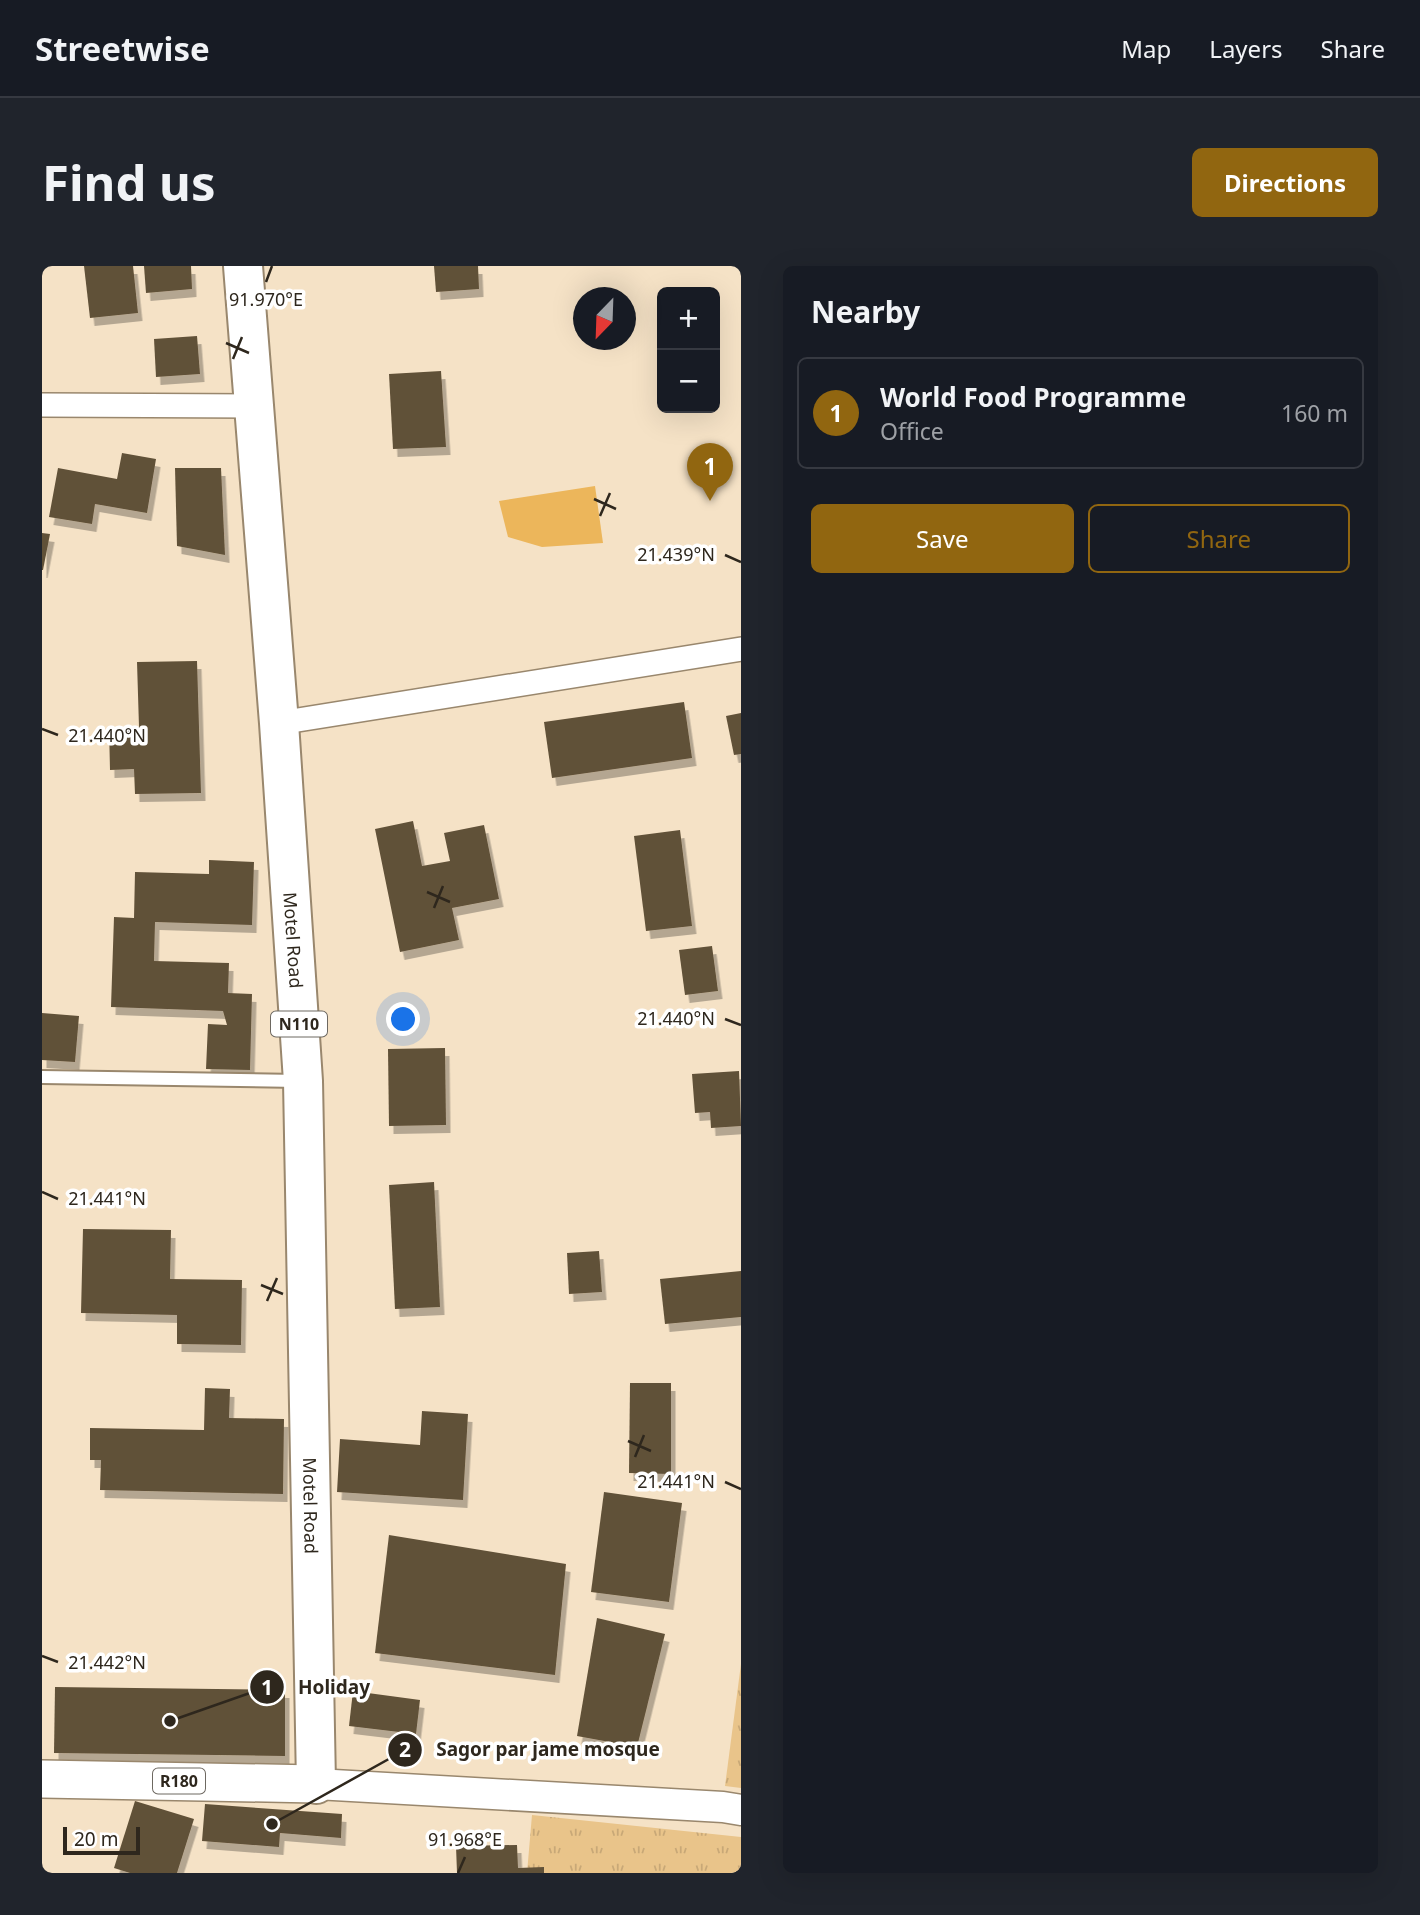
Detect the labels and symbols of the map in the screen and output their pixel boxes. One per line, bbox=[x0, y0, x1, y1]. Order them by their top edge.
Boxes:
text: 91.970°E bbox=[229, 287, 303, 311]
north arrow bbox=[573, 287, 636, 350]
pin: 1 bbox=[687, 443, 733, 501]
text: 21.439°N bbox=[637, 542, 715, 566]
text: 21.440°N bbox=[68, 723, 146, 747]
street label: Motel Road bbox=[278, 891, 309, 989]
your location bbox=[386, 1002, 420, 1036]
text: 21.440°N bbox=[637, 1006, 715, 1030]
road number: N110 bbox=[271, 1012, 327, 1037]
text: 21.441°N bbox=[68, 1186, 146, 1210]
street label: Motel Road bbox=[298, 1457, 324, 1554]
text: 21.441°N bbox=[637, 1469, 715, 1493]
text: 21.442°N bbox=[68, 1650, 146, 1674]
callout: Holiday bbox=[249, 1667, 384, 1707]
text: 1 bbox=[261, 1673, 273, 1701]
text: Holiday bbox=[298, 1674, 370, 1700]
callout: Sagor par jame mosque bbox=[387, 1730, 674, 1770]
text: 2 bbox=[399, 1735, 411, 1763]
text: Sagor par jame mosque bbox=[436, 1736, 660, 1762]
road number: R180 bbox=[153, 1768, 205, 1793]
scale bar bbox=[63, 1824, 140, 1856]
text: 91.968°E bbox=[428, 1827, 502, 1851]

